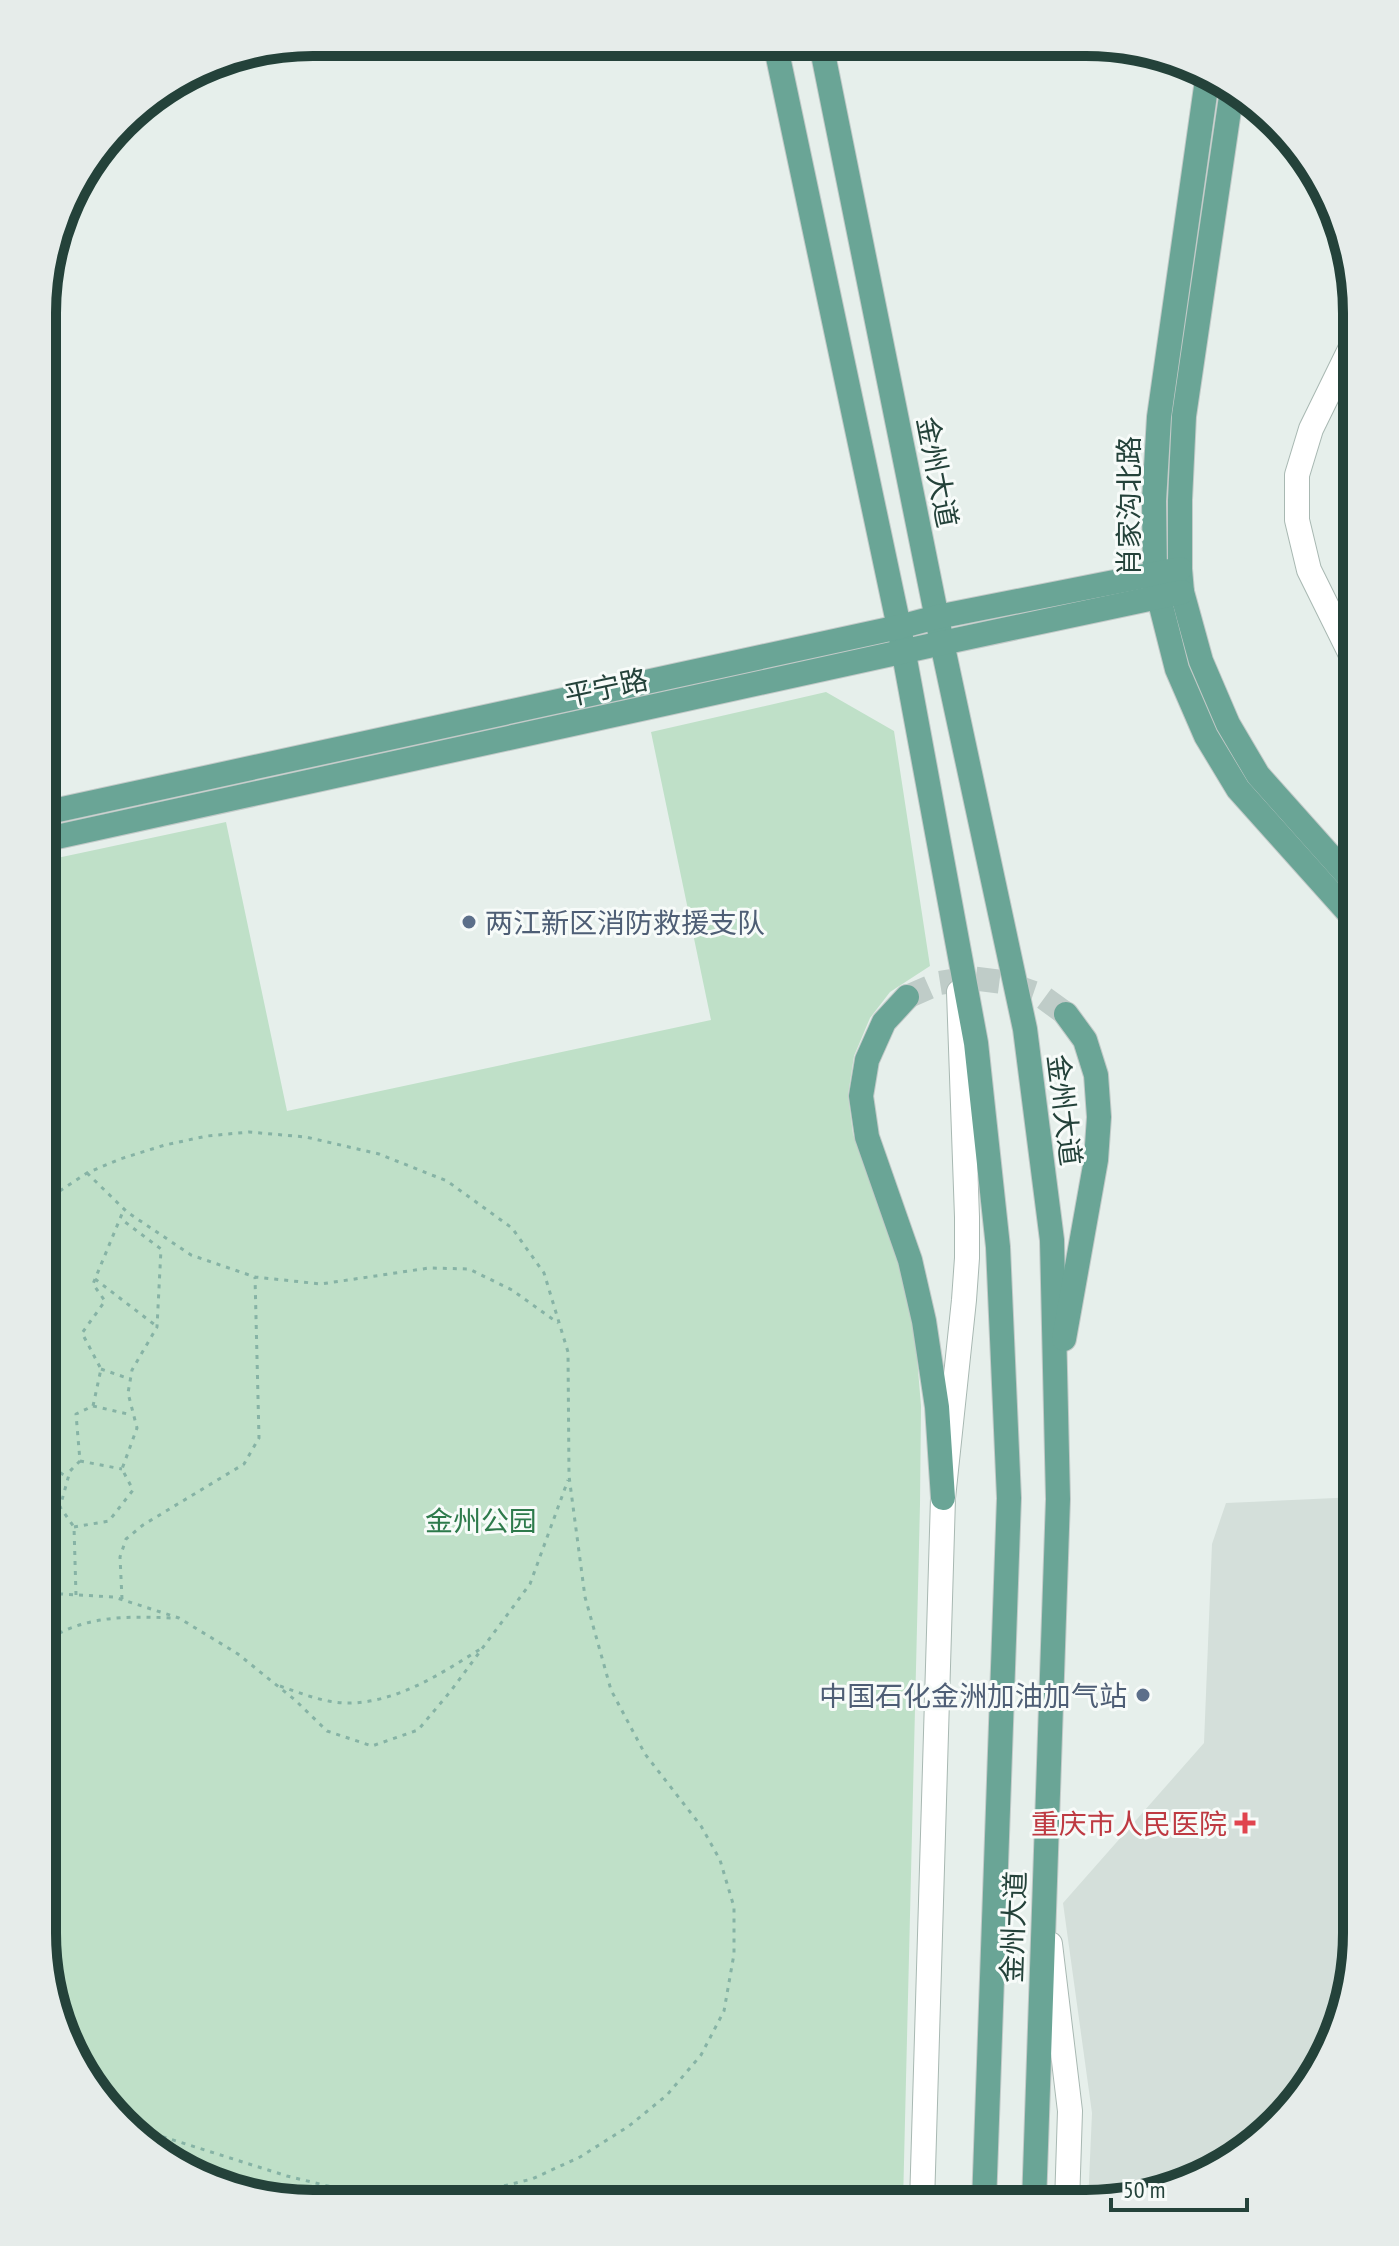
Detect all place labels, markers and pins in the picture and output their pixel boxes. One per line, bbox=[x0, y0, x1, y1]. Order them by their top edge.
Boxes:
place label: 两江新区消防救援支队 bbox=[485, 904, 765, 941]
marker: 两江新区消防救援支队 bbox=[460, 913, 478, 931]
place label: 中国石化金洲加油加气站 bbox=[819, 1677, 1127, 1714]
marker: 中国石化金洲加油加气站 bbox=[1134, 1686, 1152, 1704]
place label: 重庆市人民医院 bbox=[1031, 1805, 1227, 1842]
marker: 重庆市人民医院 bbox=[1234, 1812, 1256, 1834]

